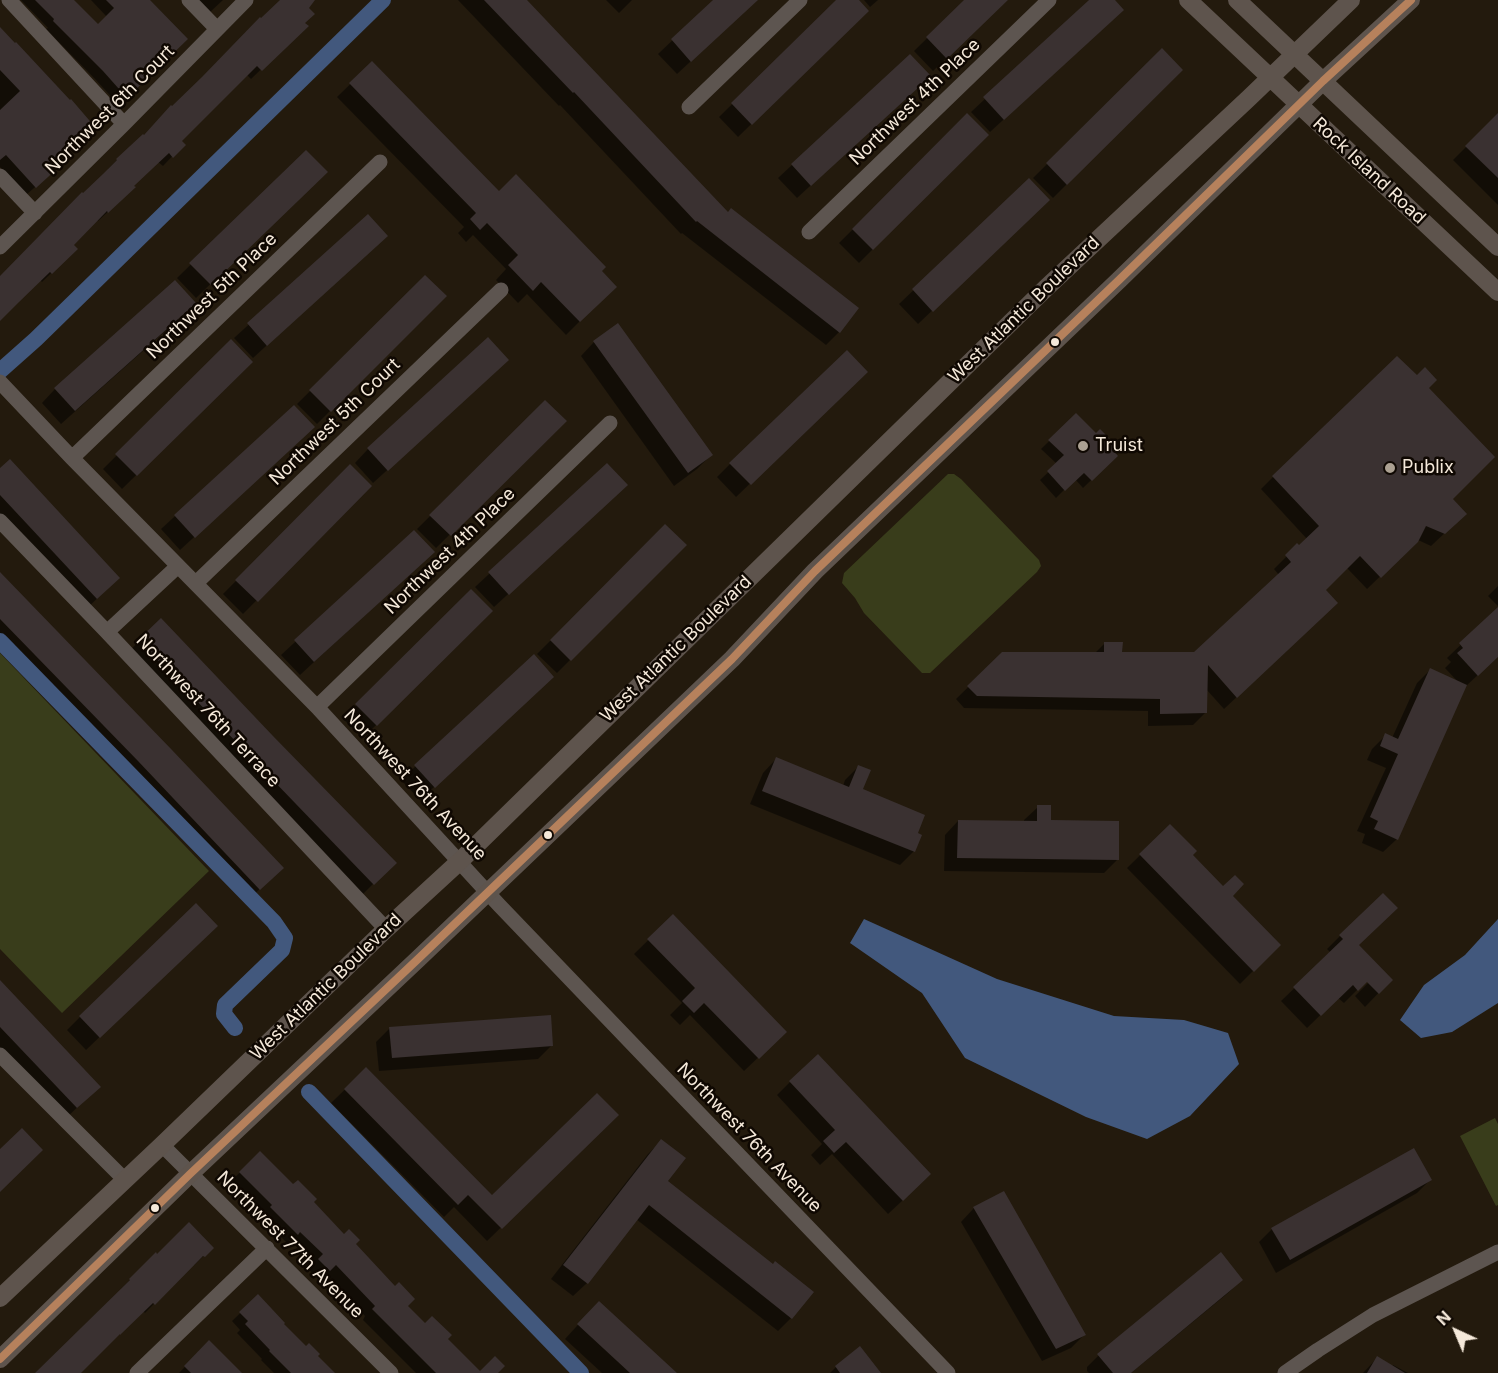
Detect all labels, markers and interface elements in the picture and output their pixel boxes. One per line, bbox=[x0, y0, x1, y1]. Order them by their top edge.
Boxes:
street label: Northwest 4th Place bbox=[845, 34, 985, 170]
street label: Northwest 6th Court bbox=[41, 41, 179, 179]
street label: Rock Island Road bbox=[1308, 113, 1430, 229]
street label: Northwest 5th Place bbox=[142, 228, 282, 364]
street label: West Atlantic Boulevard bbox=[944, 232, 1104, 388]
unlabelled marker bbox=[1049, 336, 1061, 348]
street label: Northwest 5th Court bbox=[265, 354, 405, 490]
place label: Truist bbox=[1095, 435, 1143, 457]
marker: Truist bbox=[1076, 439, 1090, 453]
place label: Publix bbox=[1402, 457, 1454, 479]
marker: Publix bbox=[1383, 461, 1397, 475]
street label: Northwest 4th Place bbox=[380, 483, 520, 619]
street label: West Atlantic Boulevard bbox=[596, 571, 756, 727]
street label: Northwest 76th Terrace bbox=[131, 630, 285, 792]
street label: Northwest 76th Avenue bbox=[339, 705, 491, 865]
unlabelled marker bbox=[542, 829, 554, 841]
street label: West Atlantic Boulevard bbox=[246, 909, 406, 1065]
street label: Northwest 76th Avenue bbox=[672, 1059, 826, 1217]
street label: Northwest 77th Avenue bbox=[212, 1167, 368, 1323]
unlabelled marker bbox=[149, 1202, 161, 1214]
north arrow bbox=[1426, 1301, 1486, 1361]
text: N bbox=[1432, 1307, 1455, 1329]

